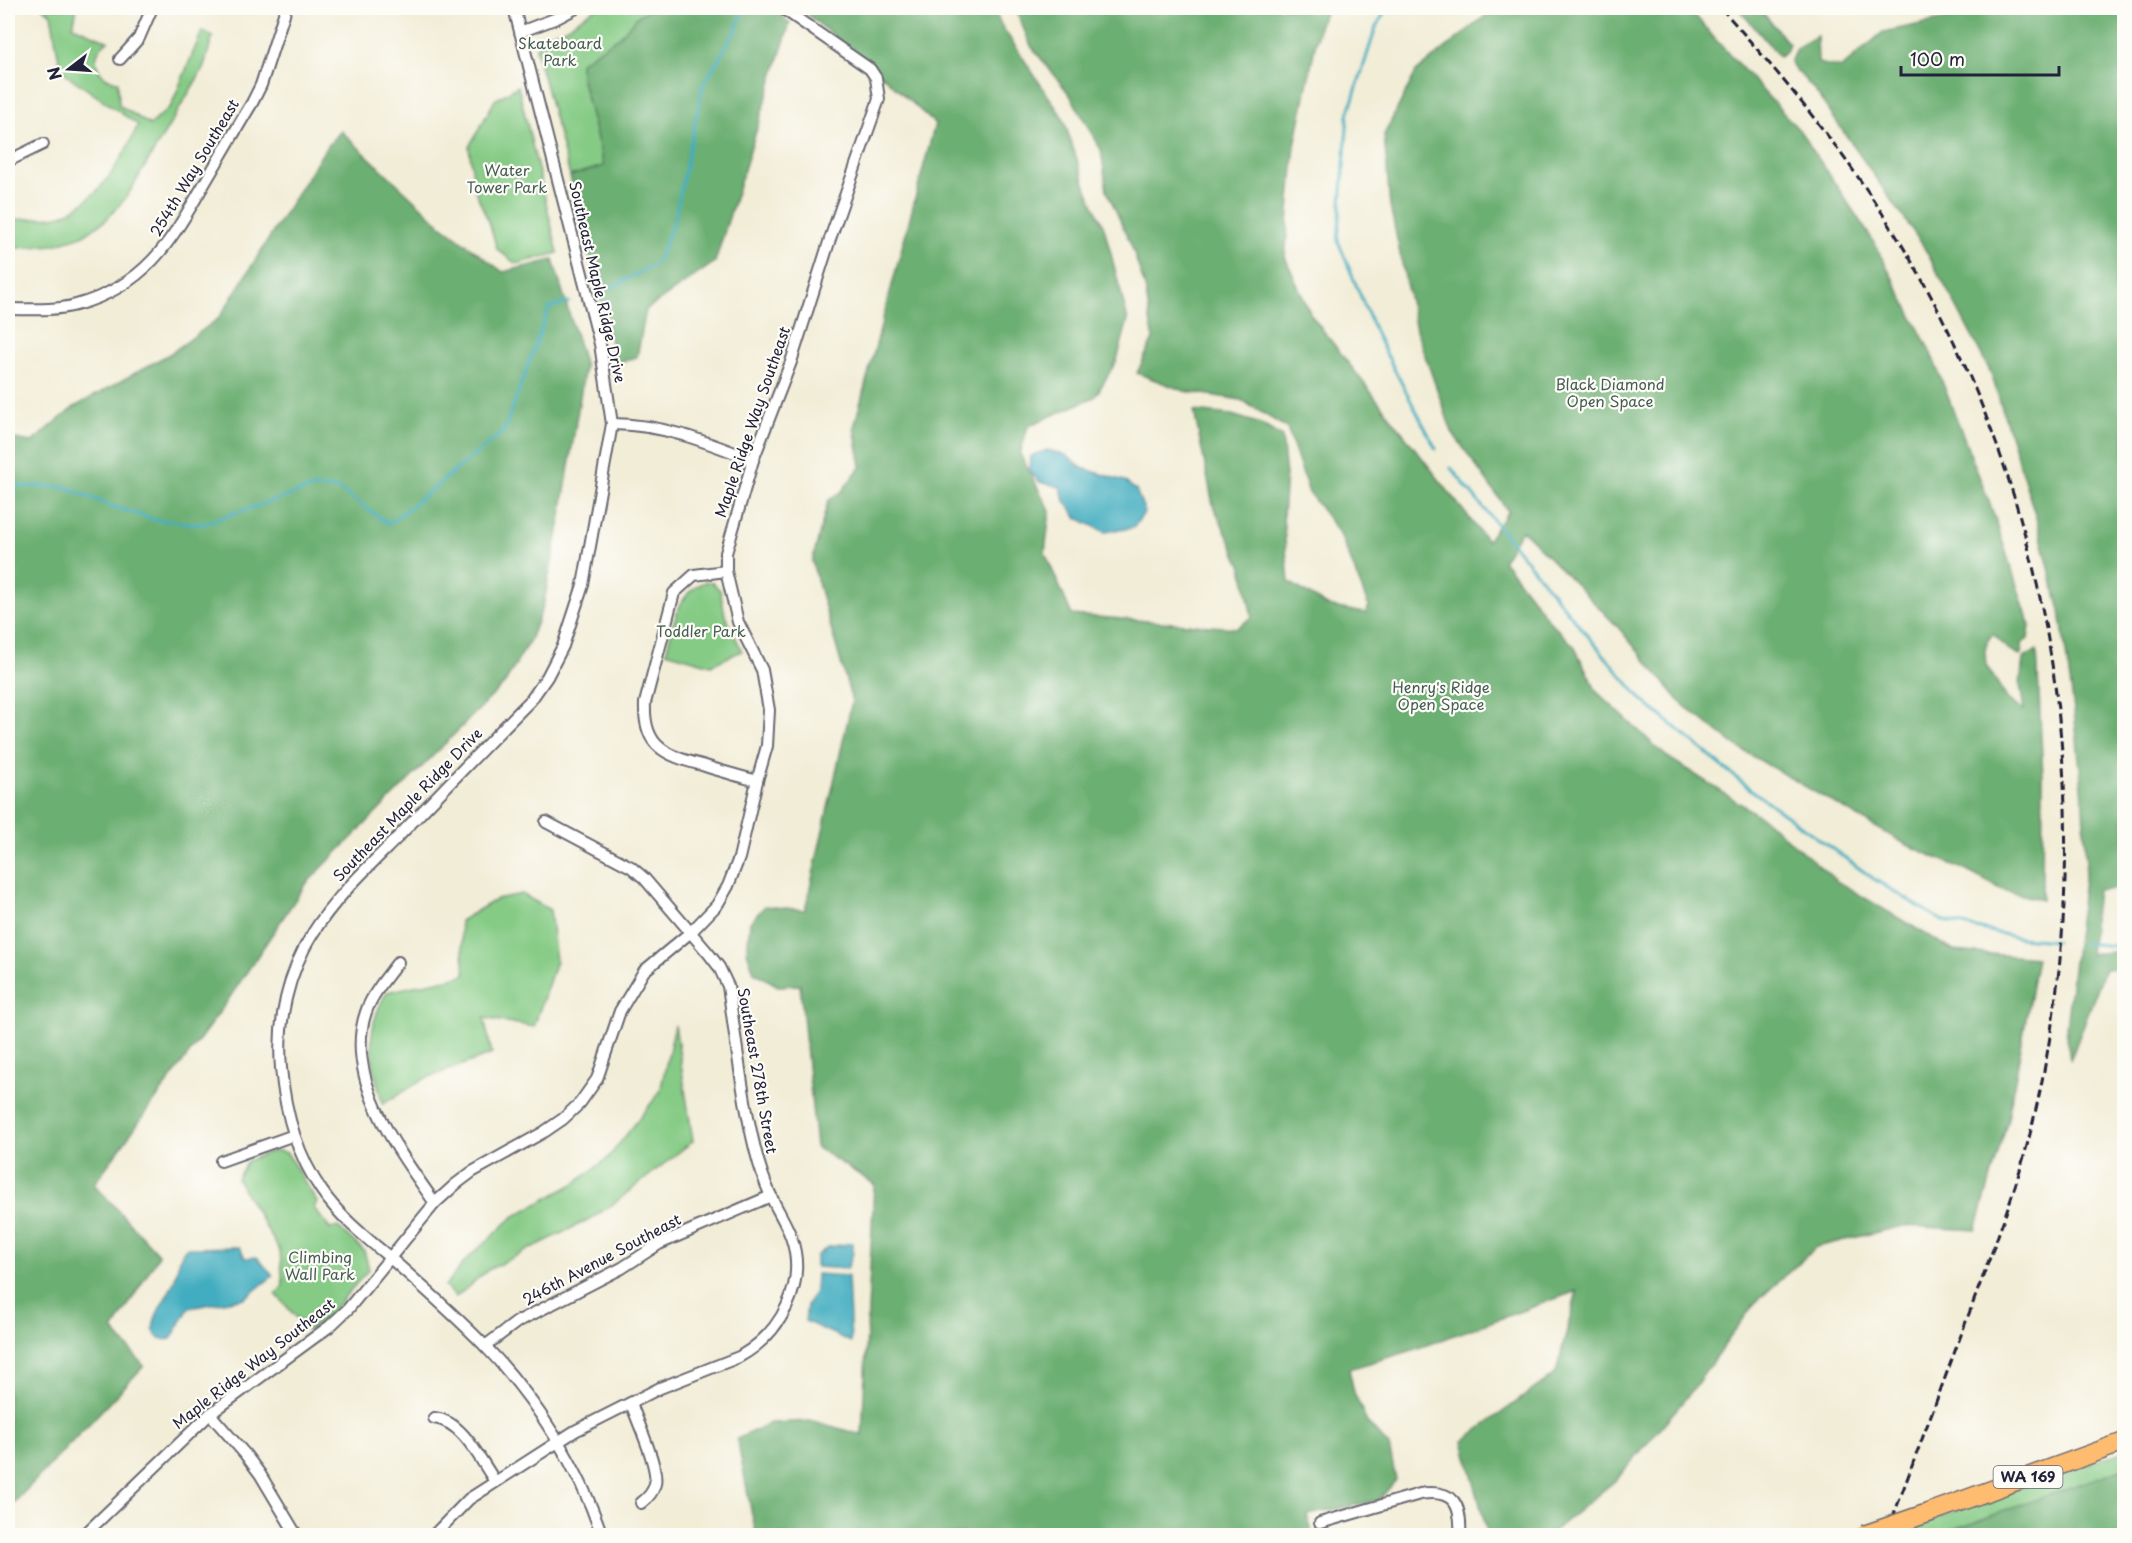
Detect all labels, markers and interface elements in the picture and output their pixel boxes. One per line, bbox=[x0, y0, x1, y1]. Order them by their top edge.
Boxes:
park label: Skateboard Park bbox=[518, 31, 602, 71]
north arrow bbox=[39, 39, 99, 99]
scale bar bbox=[1901, 39, 2058, 77]
text: 100 m bbox=[1910, 45, 1965, 72]
text: N bbox=[40, 64, 67, 83]
street label: 254th Way Southeast bbox=[143, 94, 244, 240]
park label: Water Tower Park bbox=[467, 158, 547, 198]
street label: Southeast Maple Ridge Drive bbox=[564, 179, 633, 385]
street label: Maple Ridge Way Southeast bbox=[708, 323, 795, 520]
park label: Black Diamond Open Space bbox=[1555, 372, 1665, 412]
park label: Toddler Park bbox=[656, 619, 746, 642]
park label: Henry's Ridge Open Space bbox=[1392, 675, 1490, 715]
street label: Southeast Maple Ridge Drive bbox=[327, 722, 487, 886]
street label: Southeast 278th Street bbox=[733, 986, 784, 1155]
street label: 246th Avenue Southeast bbox=[518, 1207, 685, 1310]
park label: Climbing Wall Park bbox=[285, 1245, 355, 1285]
street label: Maple Ridge Way Southeast bbox=[167, 1292, 339, 1434]
road number: WA 169 bbox=[1994, 1466, 2062, 1488]

